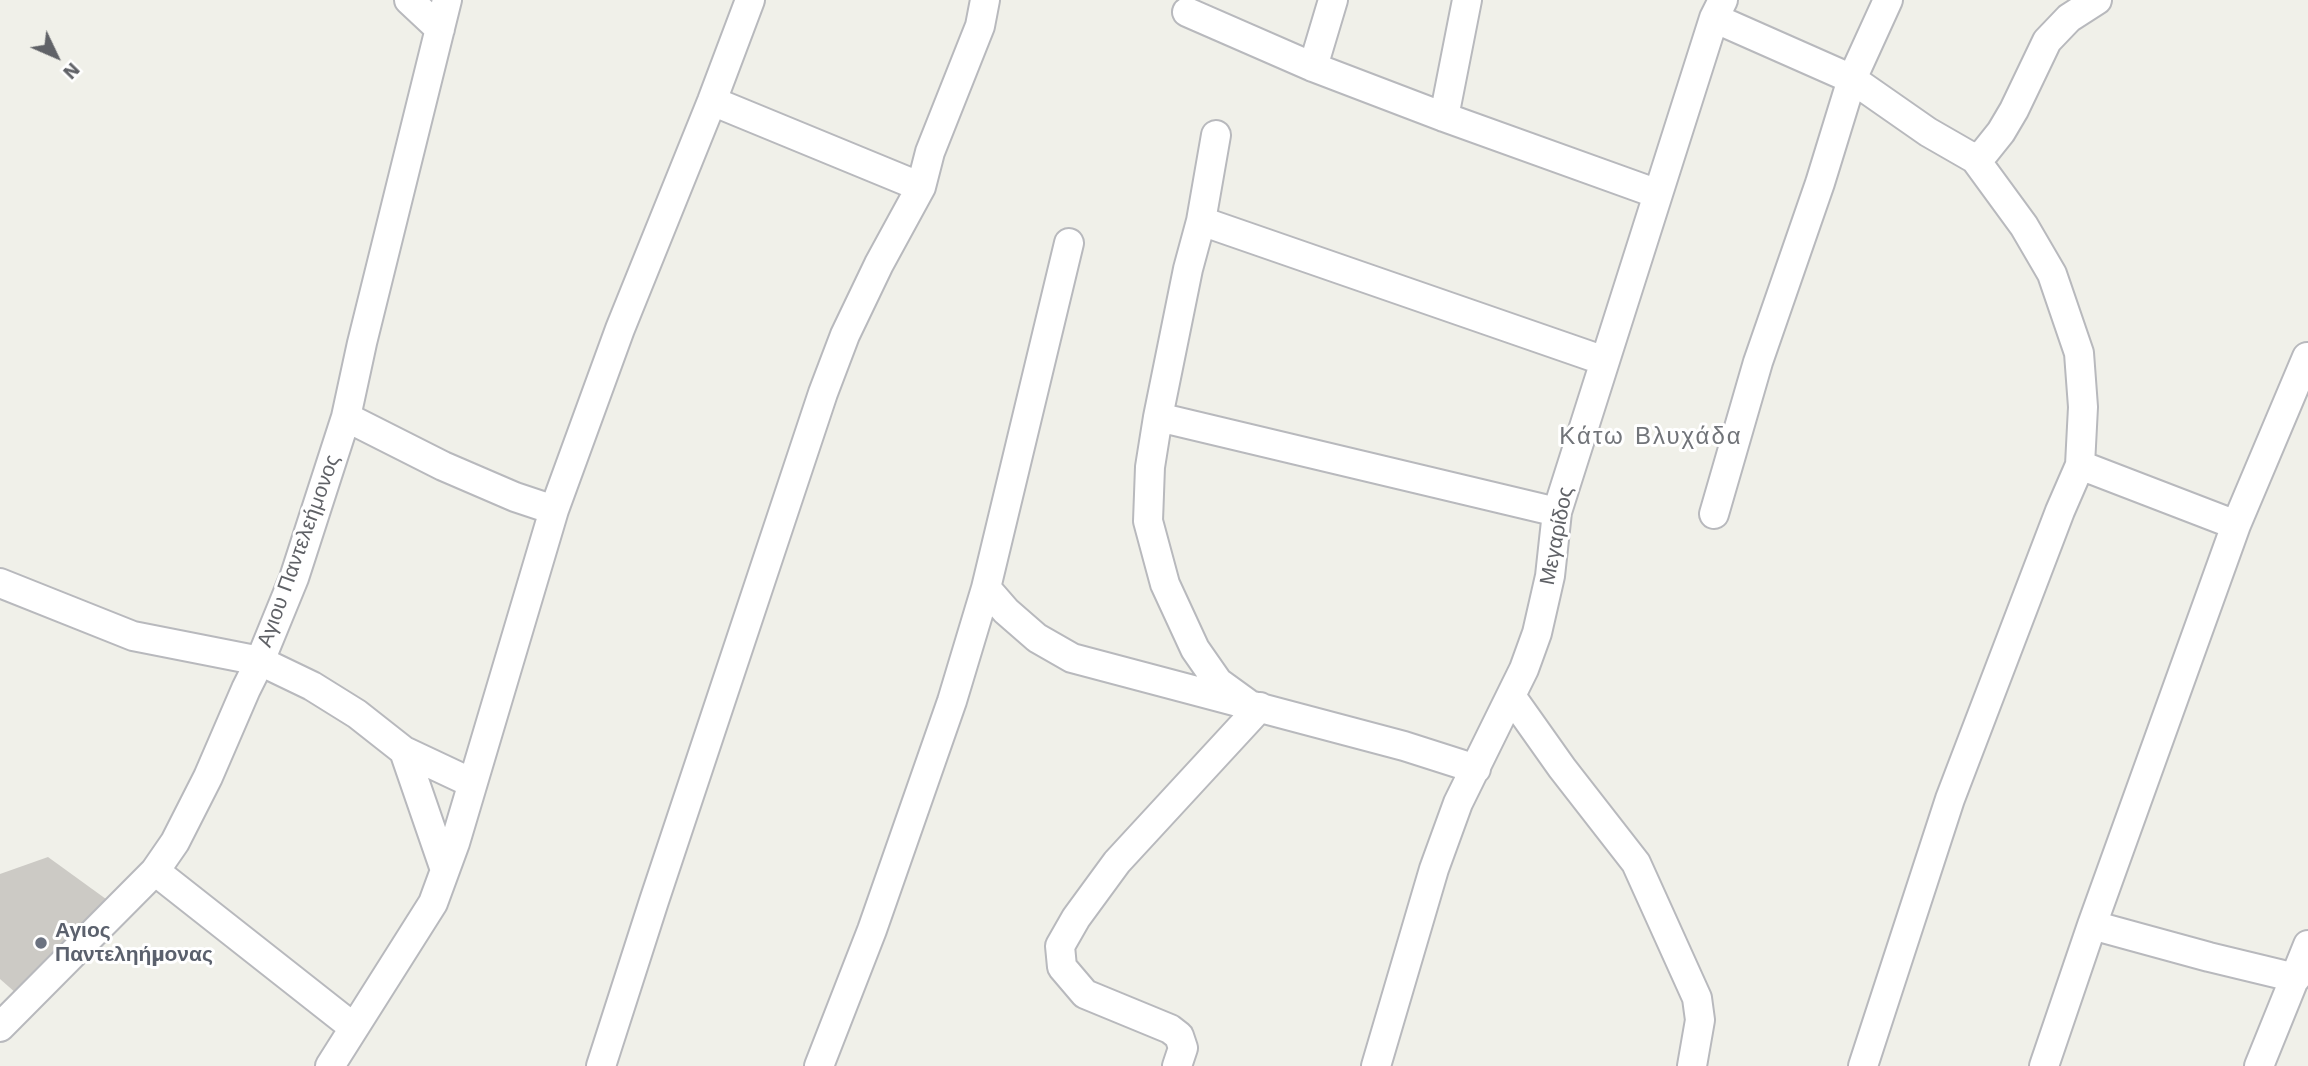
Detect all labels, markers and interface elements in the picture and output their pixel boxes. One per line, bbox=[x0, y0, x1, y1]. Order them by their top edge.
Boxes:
north arrow bbox=[21, 21, 91, 91]
text: N bbox=[58, 58, 85, 84]
district label: Κάτω Βλυχάδα bbox=[1561, 423, 1741, 451]
street label: Αγιου Παντελεήμονος bbox=[252, 451, 346, 651]
street label: Μεγαρίδος bbox=[1535, 485, 1579, 587]
place label: Αγιος Παντεληήμονας bbox=[55, 918, 213, 968]
marker: Αγιος Παντεληήμονας bbox=[33, 935, 49, 951]

